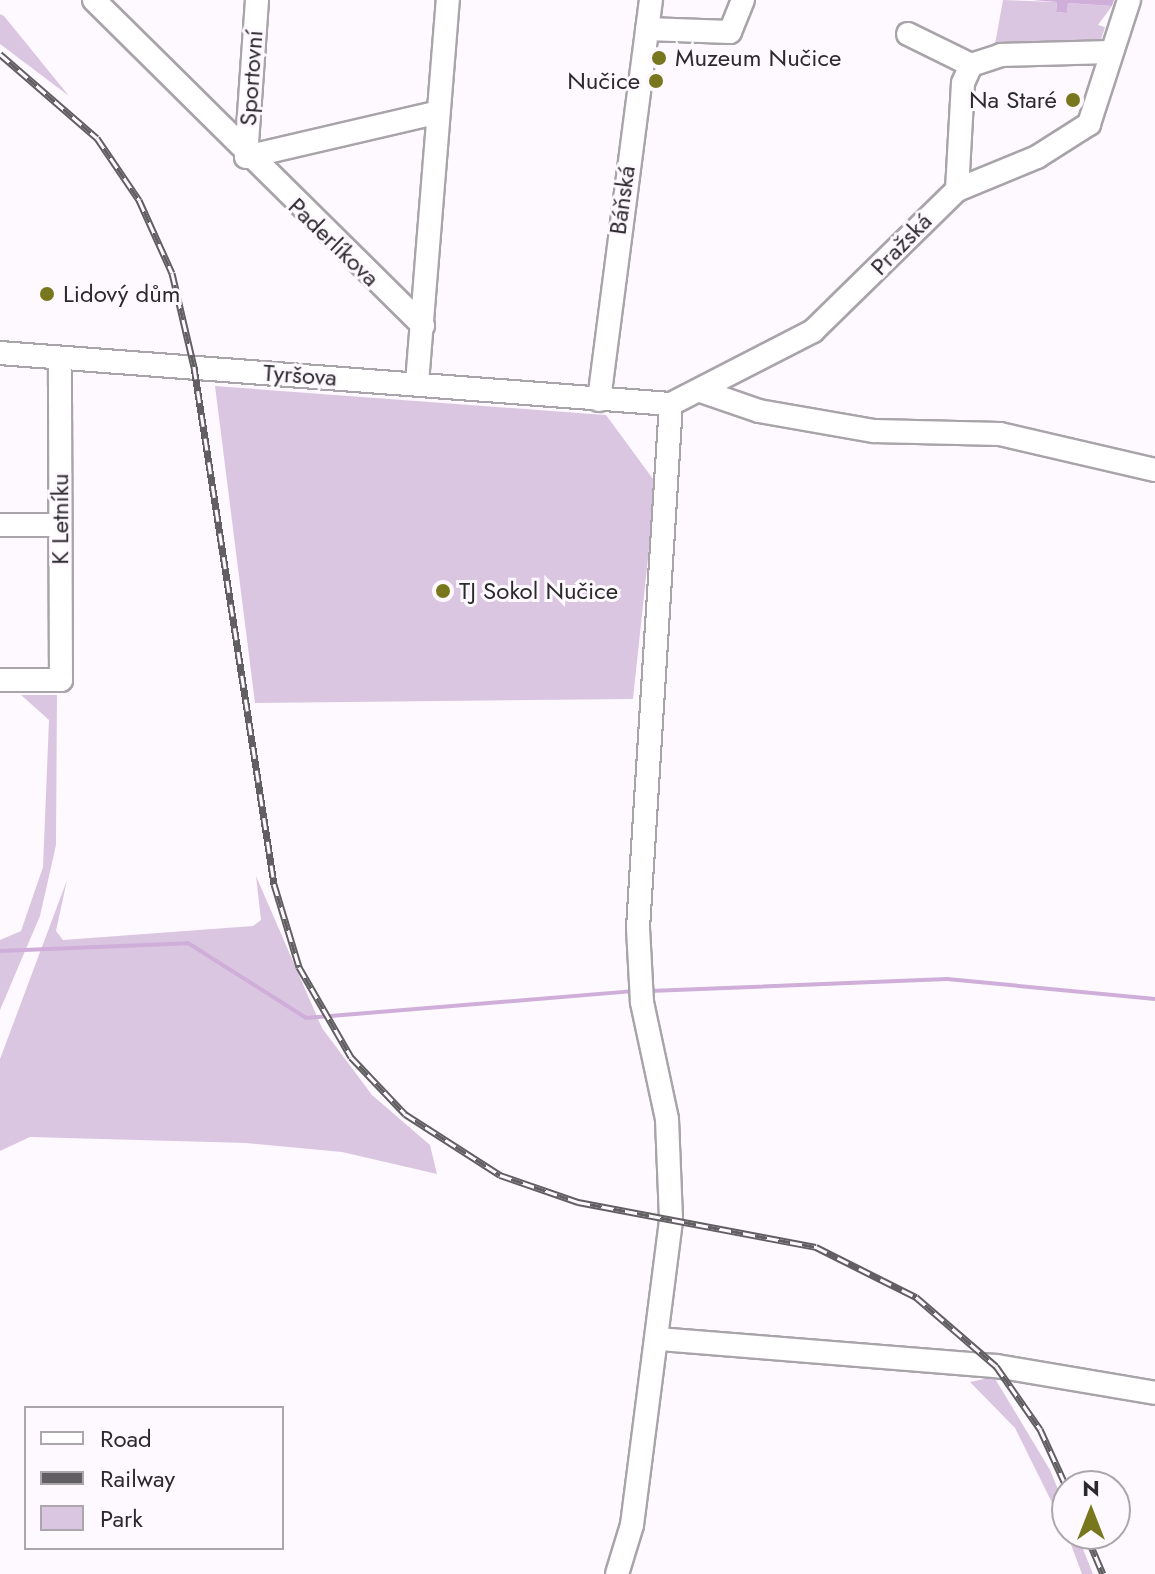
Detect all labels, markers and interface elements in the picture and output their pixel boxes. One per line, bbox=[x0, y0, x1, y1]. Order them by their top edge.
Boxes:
street label: Sportovní bbox=[233, 29, 269, 127]
place label: Muzeum Nučice bbox=[675, 44, 841, 72]
marker: Muzeum Nučice bbox=[650, 49, 668, 67]
place label: Nučice bbox=[567, 67, 640, 95]
marker: Nučice bbox=[647, 72, 665, 90]
place label: Na Staré bbox=[969, 86, 1057, 114]
marker: Na Staré bbox=[1064, 91, 1082, 109]
street label: Báňská bbox=[603, 164, 641, 236]
street label: Paderlíkova bbox=[283, 192, 385, 292]
street label: Pražská bbox=[864, 207, 938, 281]
place label: Lidový dům bbox=[63, 280, 181, 308]
marker: Lidový dům bbox=[38, 285, 56, 303]
street label: Tyršova bbox=[262, 358, 338, 392]
street label: K Letníku bbox=[46, 473, 74, 565]
place label: TJ Sokol Nučice bbox=[459, 577, 618, 605]
marker: TJ Sokol Nučice bbox=[434, 582, 452, 600]
legend bbox=[24, 1406, 284, 1550]
text: Road bbox=[100, 1421, 152, 1456]
text: Railway bbox=[100, 1461, 175, 1496]
north arrow bbox=[1051, 1470, 1131, 1550]
text: N bbox=[1082, 1472, 1100, 1504]
text: Park bbox=[100, 1501, 143, 1536]

